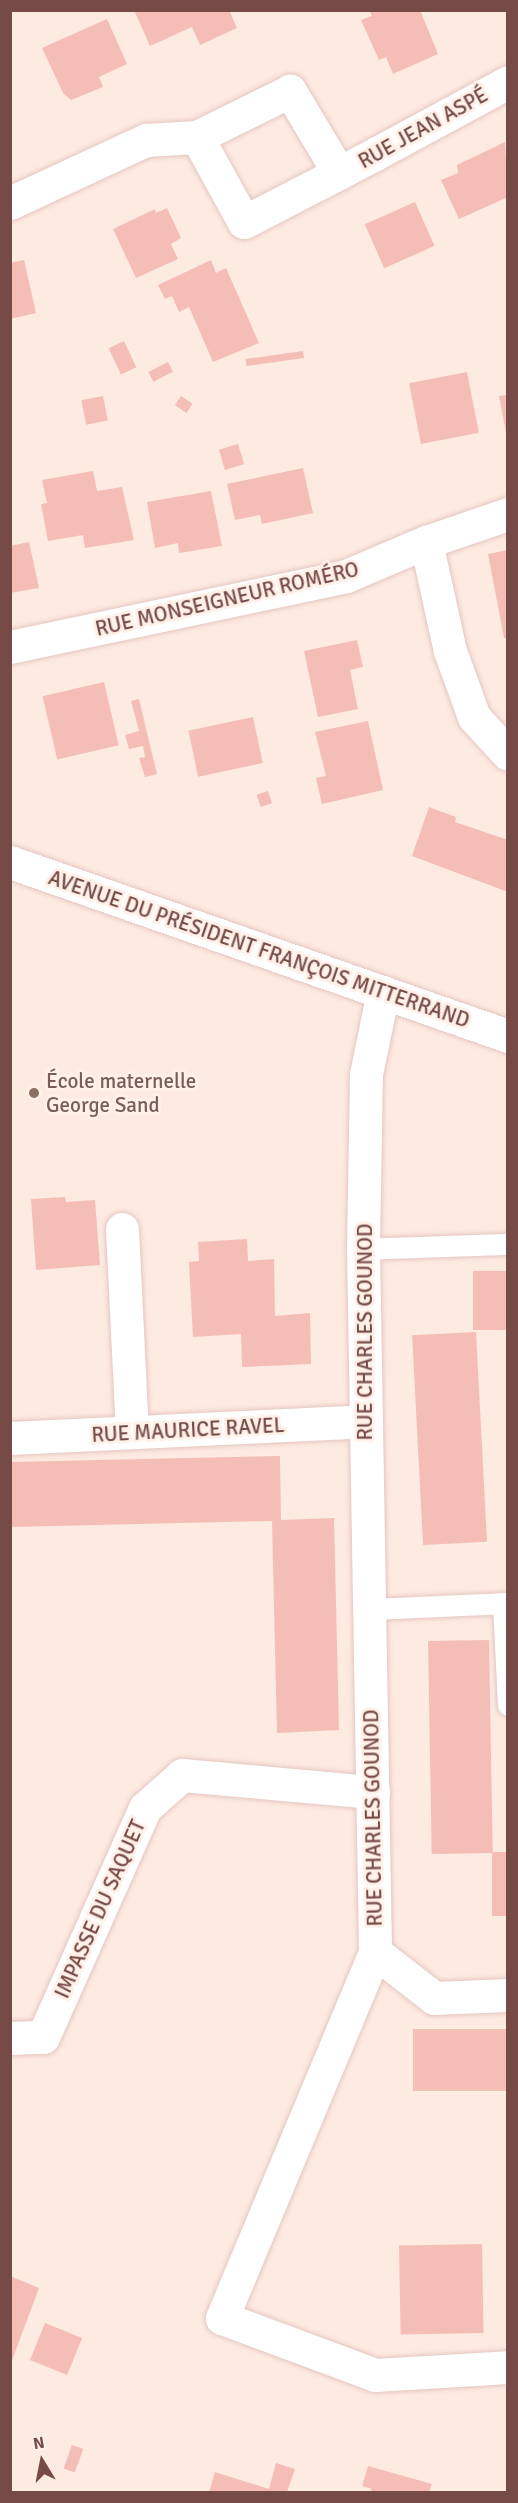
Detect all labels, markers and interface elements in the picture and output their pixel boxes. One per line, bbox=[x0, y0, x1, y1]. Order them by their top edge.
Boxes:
street label: RUE JEAN ASPÉ bbox=[354, 82, 492, 174]
street label: RUE MONSEIGNEUR ROMÉRO bbox=[93, 556, 361, 642]
street label: AVENUE DU PRÉSIDENT FRANÇOIS MITTERRAND bbox=[45, 865, 473, 1033]
place label: École maternelle George Sand bbox=[46, 1068, 196, 1118]
marker: École maternelle George Sand bbox=[27, 1086, 41, 1100]
street label: RUE CHARLES GOUNOD bbox=[352, 1223, 378, 1441]
street label: RUE MAURICE RAVEL bbox=[91, 1412, 285, 1448]
street label: RUE CHARLES GOUNOD bbox=[359, 1709, 387, 1927]
street label: IMPASSE DU SAQUET bbox=[49, 1816, 151, 2002]
north arrow bbox=[12, 2431, 72, 2491]
text: N bbox=[32, 2432, 46, 2454]

